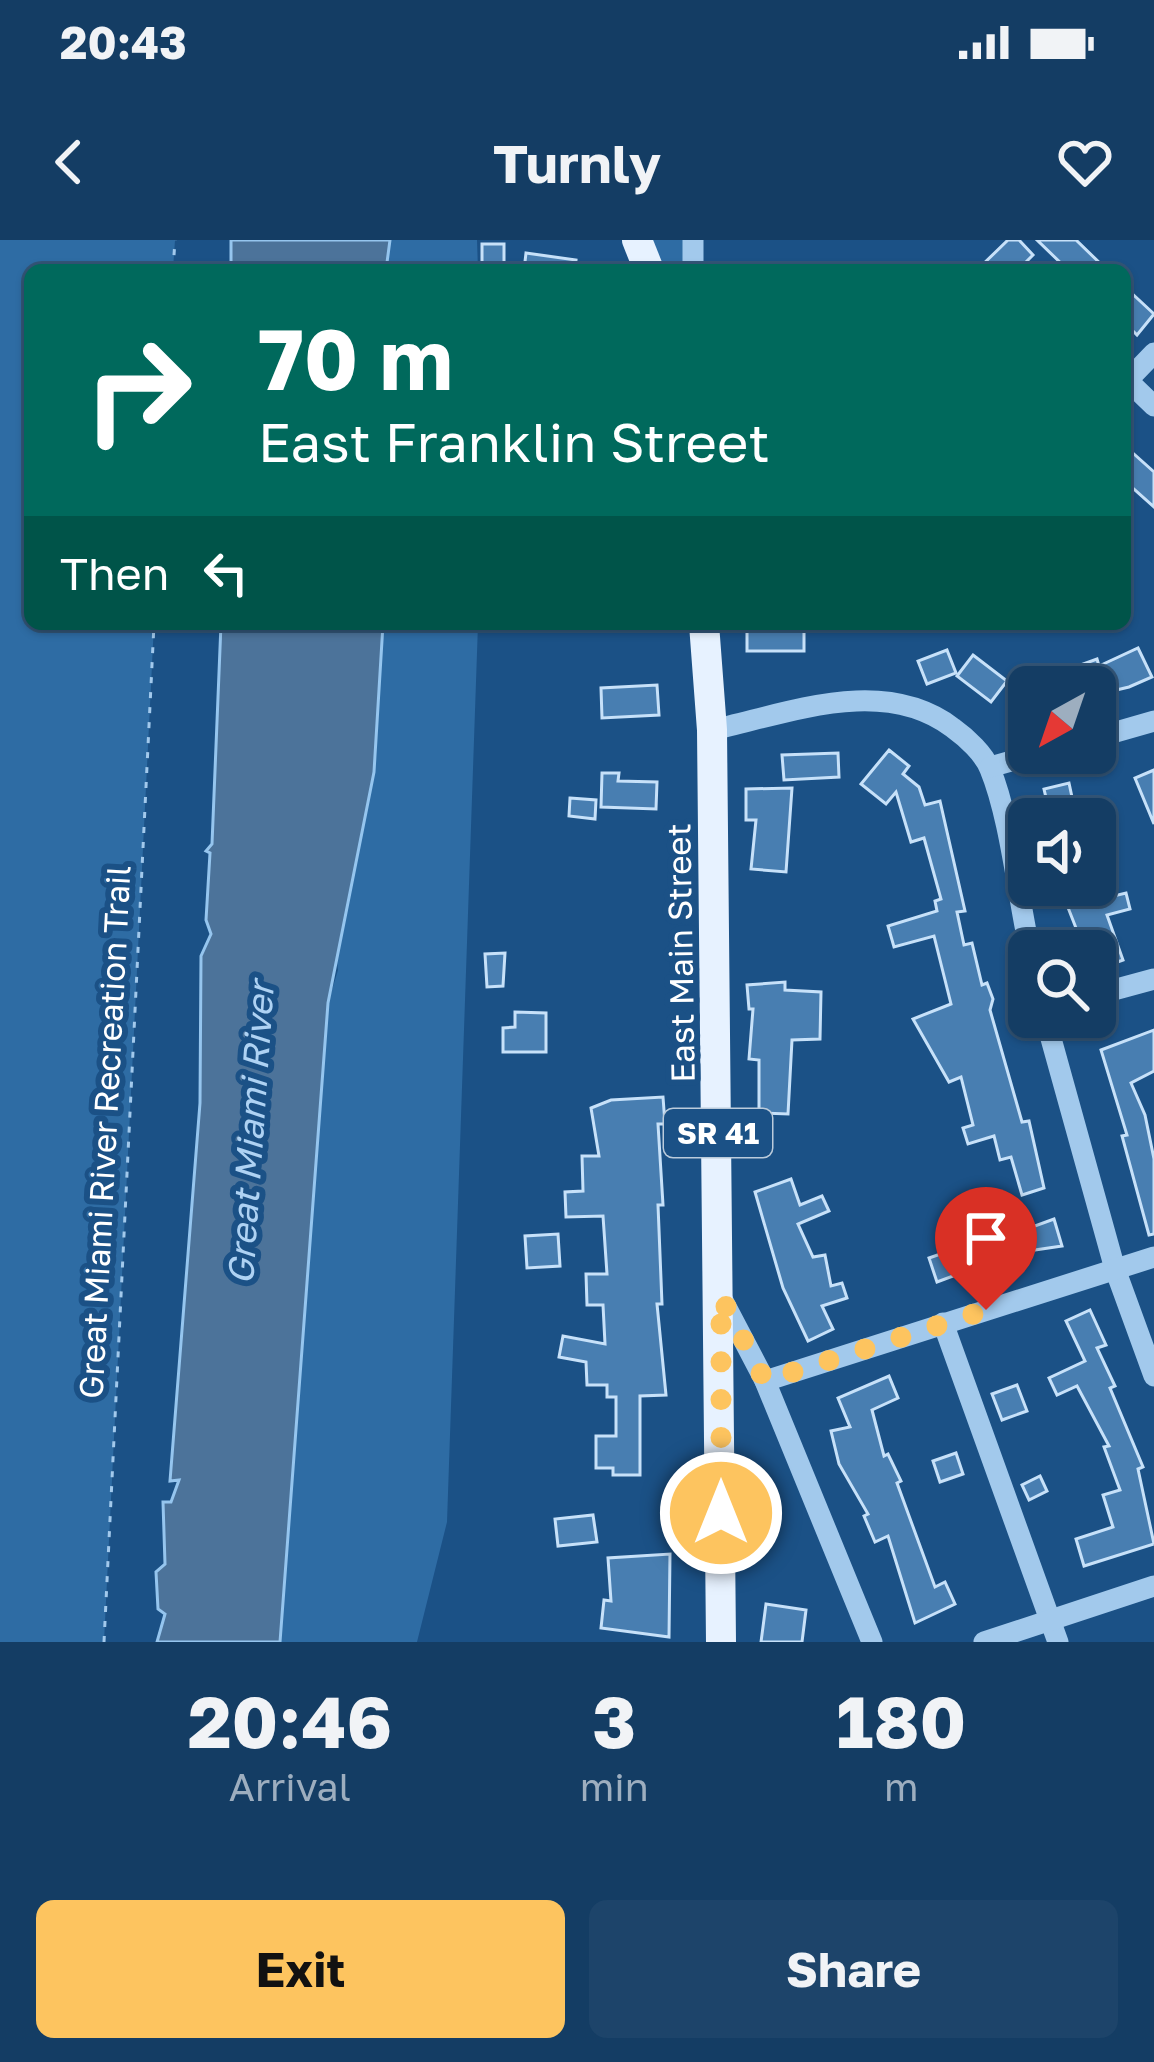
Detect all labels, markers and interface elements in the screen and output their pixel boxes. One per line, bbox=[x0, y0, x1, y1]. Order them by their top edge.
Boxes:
text: 20:43 bbox=[60, 15, 187, 69]
icon: back bbox=[36, 129, 102, 195]
icon: heart bbox=[1052, 129, 1118, 195]
text: Turnly bbox=[493, 130, 661, 195]
text: 70 m bbox=[258, 308, 453, 408]
icon: right bbox=[60, 312, 216, 468]
text: East Franklin Street bbox=[258, 409, 770, 474]
icon: left bbox=[193, 540, 259, 606]
text: Then bbox=[60, 546, 169, 600]
north arrow bbox=[1008, 666, 1116, 774]
map controls bbox=[1008, 666, 1116, 1038]
button: sound bbox=[1008, 798, 1116, 906]
street label: East Main Street bbox=[658, 823, 702, 1083]
street label: Great Miami River Recreation Trail bbox=[71, 864, 137, 1400]
button: search bbox=[1008, 930, 1116, 1038]
water label: Great Miami River bbox=[218, 975, 282, 1286]
road number: SR 41 bbox=[664, 1109, 772, 1157]
pin bbox=[935, 1187, 1037, 1310]
icon: arrive bbox=[953, 1205, 1019, 1271]
position arrow bbox=[658, 1450, 784, 1576]
text: 20:46 bbox=[188, 1677, 392, 1764]
text: 3 bbox=[592, 1677, 636, 1764]
text: 180 bbox=[836, 1677, 966, 1764]
text: Arrival bbox=[229, 1763, 351, 1810]
text: min bbox=[580, 1763, 649, 1810]
text: m bbox=[884, 1763, 919, 1810]
button: Exit bbox=[36, 1900, 565, 2038]
button: Share bbox=[589, 1900, 1118, 2038]

